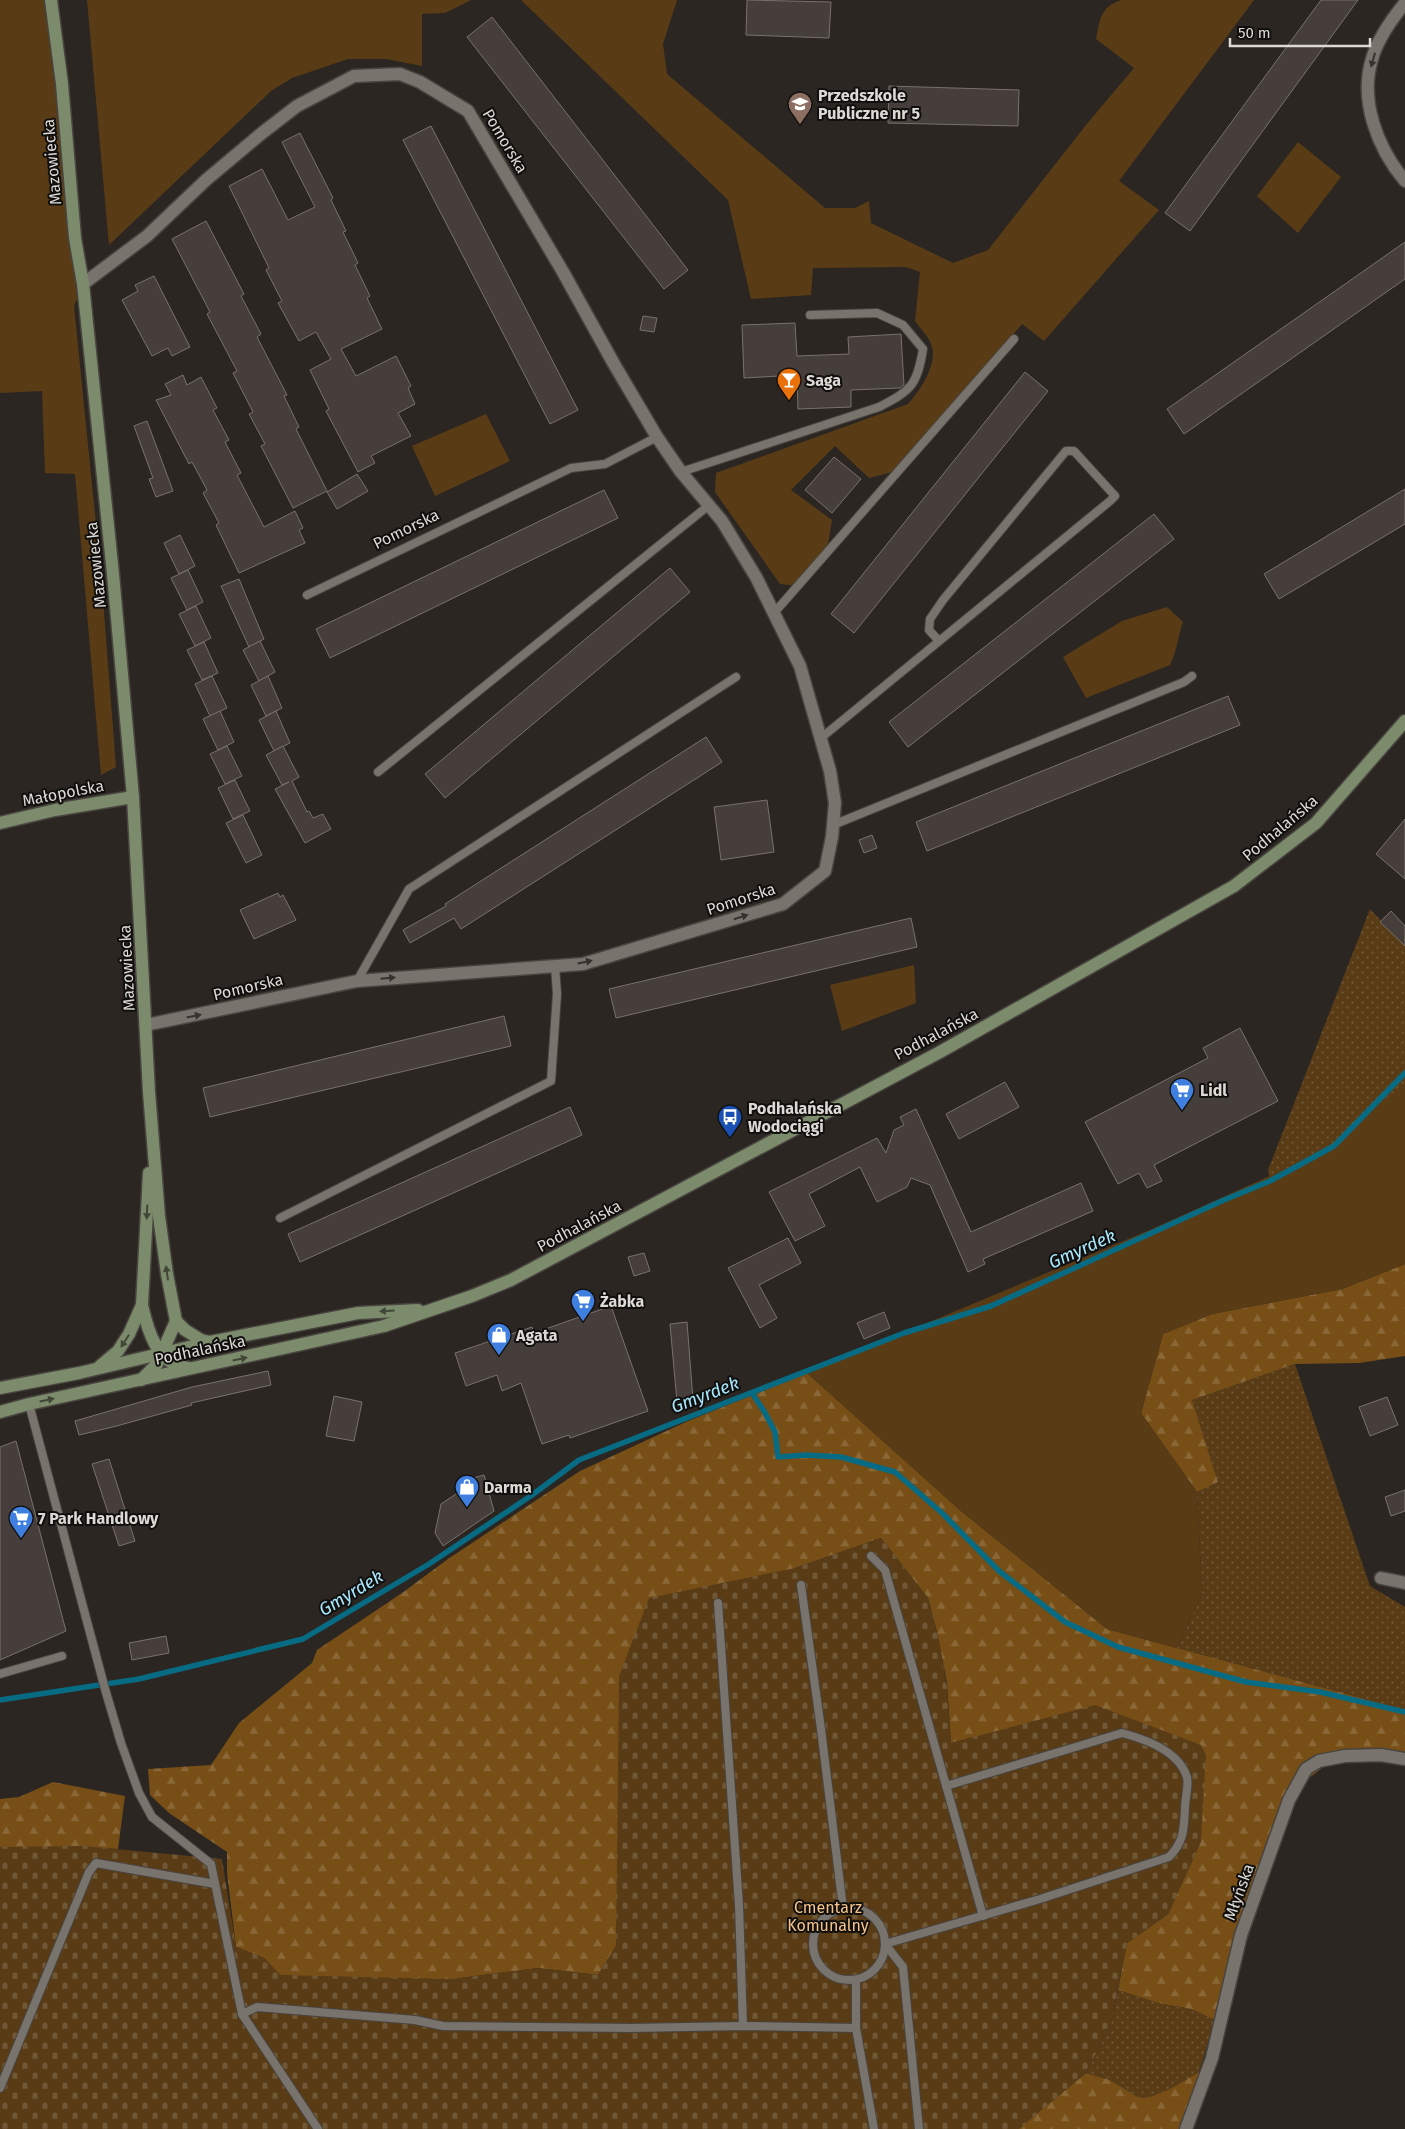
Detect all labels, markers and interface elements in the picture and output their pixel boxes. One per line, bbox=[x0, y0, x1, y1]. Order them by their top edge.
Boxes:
scale bar bbox=[1230, 15, 1370, 47]
text: 50 m bbox=[1238, 24, 1271, 42]
one-way arrow bbox=[1368, 53, 1376, 68]
place label: Przedszkole Publiczne nr 5 bbox=[818, 86, 920, 123]
school or university icon: Przedszkole Publiczne nr 5 bbox=[787, 91, 813, 125]
street label: Pomorska bbox=[479, 106, 531, 176]
street label: Mazowiecka bbox=[39, 118, 65, 206]
bar icon: Saga bbox=[776, 367, 802, 401]
place label: Saga bbox=[806, 371, 841, 390]
street label: Pomorska bbox=[370, 505, 442, 553]
street label: Mazowiecka bbox=[82, 521, 110, 609]
street label: Małopolska bbox=[21, 776, 105, 810]
street label: Podhalańska bbox=[1238, 791, 1322, 865]
street label: Pomorska bbox=[704, 879, 778, 919]
one-way arrow bbox=[733, 912, 748, 920]
street label: Mazowiecka bbox=[115, 924, 139, 1012]
one-way arrow bbox=[577, 958, 593, 966]
street label: Pomorska bbox=[211, 970, 285, 1004]
one-way arrow bbox=[380, 974, 396, 982]
street label: Podhalańska bbox=[891, 1004, 981, 1064]
one-way arrow bbox=[187, 1011, 203, 1019]
supermarket icon: Lidl bbox=[1169, 1077, 1195, 1111]
place label: Lidl bbox=[1200, 1081, 1227, 1100]
place label: Podhalańska Wodociągi bbox=[748, 1099, 842, 1136]
bus stop icon: Podhalańska Wodociągi bbox=[717, 1104, 743, 1138]
street label: Podhalańska bbox=[534, 1196, 624, 1256]
one-way arrow bbox=[143, 1204, 151, 1220]
water label: Gmyrdek bbox=[1045, 1224, 1119, 1274]
one-way arrow bbox=[162, 1264, 170, 1280]
supermarket icon: Żabka bbox=[570, 1288, 596, 1322]
place label: Żabka bbox=[600, 1292, 644, 1311]
one-way arrow bbox=[379, 1308, 395, 1316]
shop icon: Agata bbox=[486, 1322, 512, 1356]
place label: Agata bbox=[515, 1326, 558, 1345]
street label: Podhalańska bbox=[153, 1331, 247, 1369]
one-way arrow bbox=[120, 1334, 130, 1348]
one-way arrow bbox=[233, 1355, 248, 1363]
water label: Gmyrdek bbox=[668, 1372, 742, 1418]
one-way arrow bbox=[40, 1396, 56, 1404]
shop icon: Darma bbox=[454, 1474, 480, 1508]
place label: Darma bbox=[484, 1478, 532, 1497]
supermarket icon: 7 Park Handlowy bbox=[8, 1505, 34, 1539]
place label: 7 Park Handlowy bbox=[38, 1509, 159, 1528]
water label: Gmyrdek bbox=[315, 1565, 387, 1621]
street label: Młyńska bbox=[1220, 1861, 1258, 1923]
park label: Cmentarz Komunalny bbox=[787, 1898, 869, 1935]

